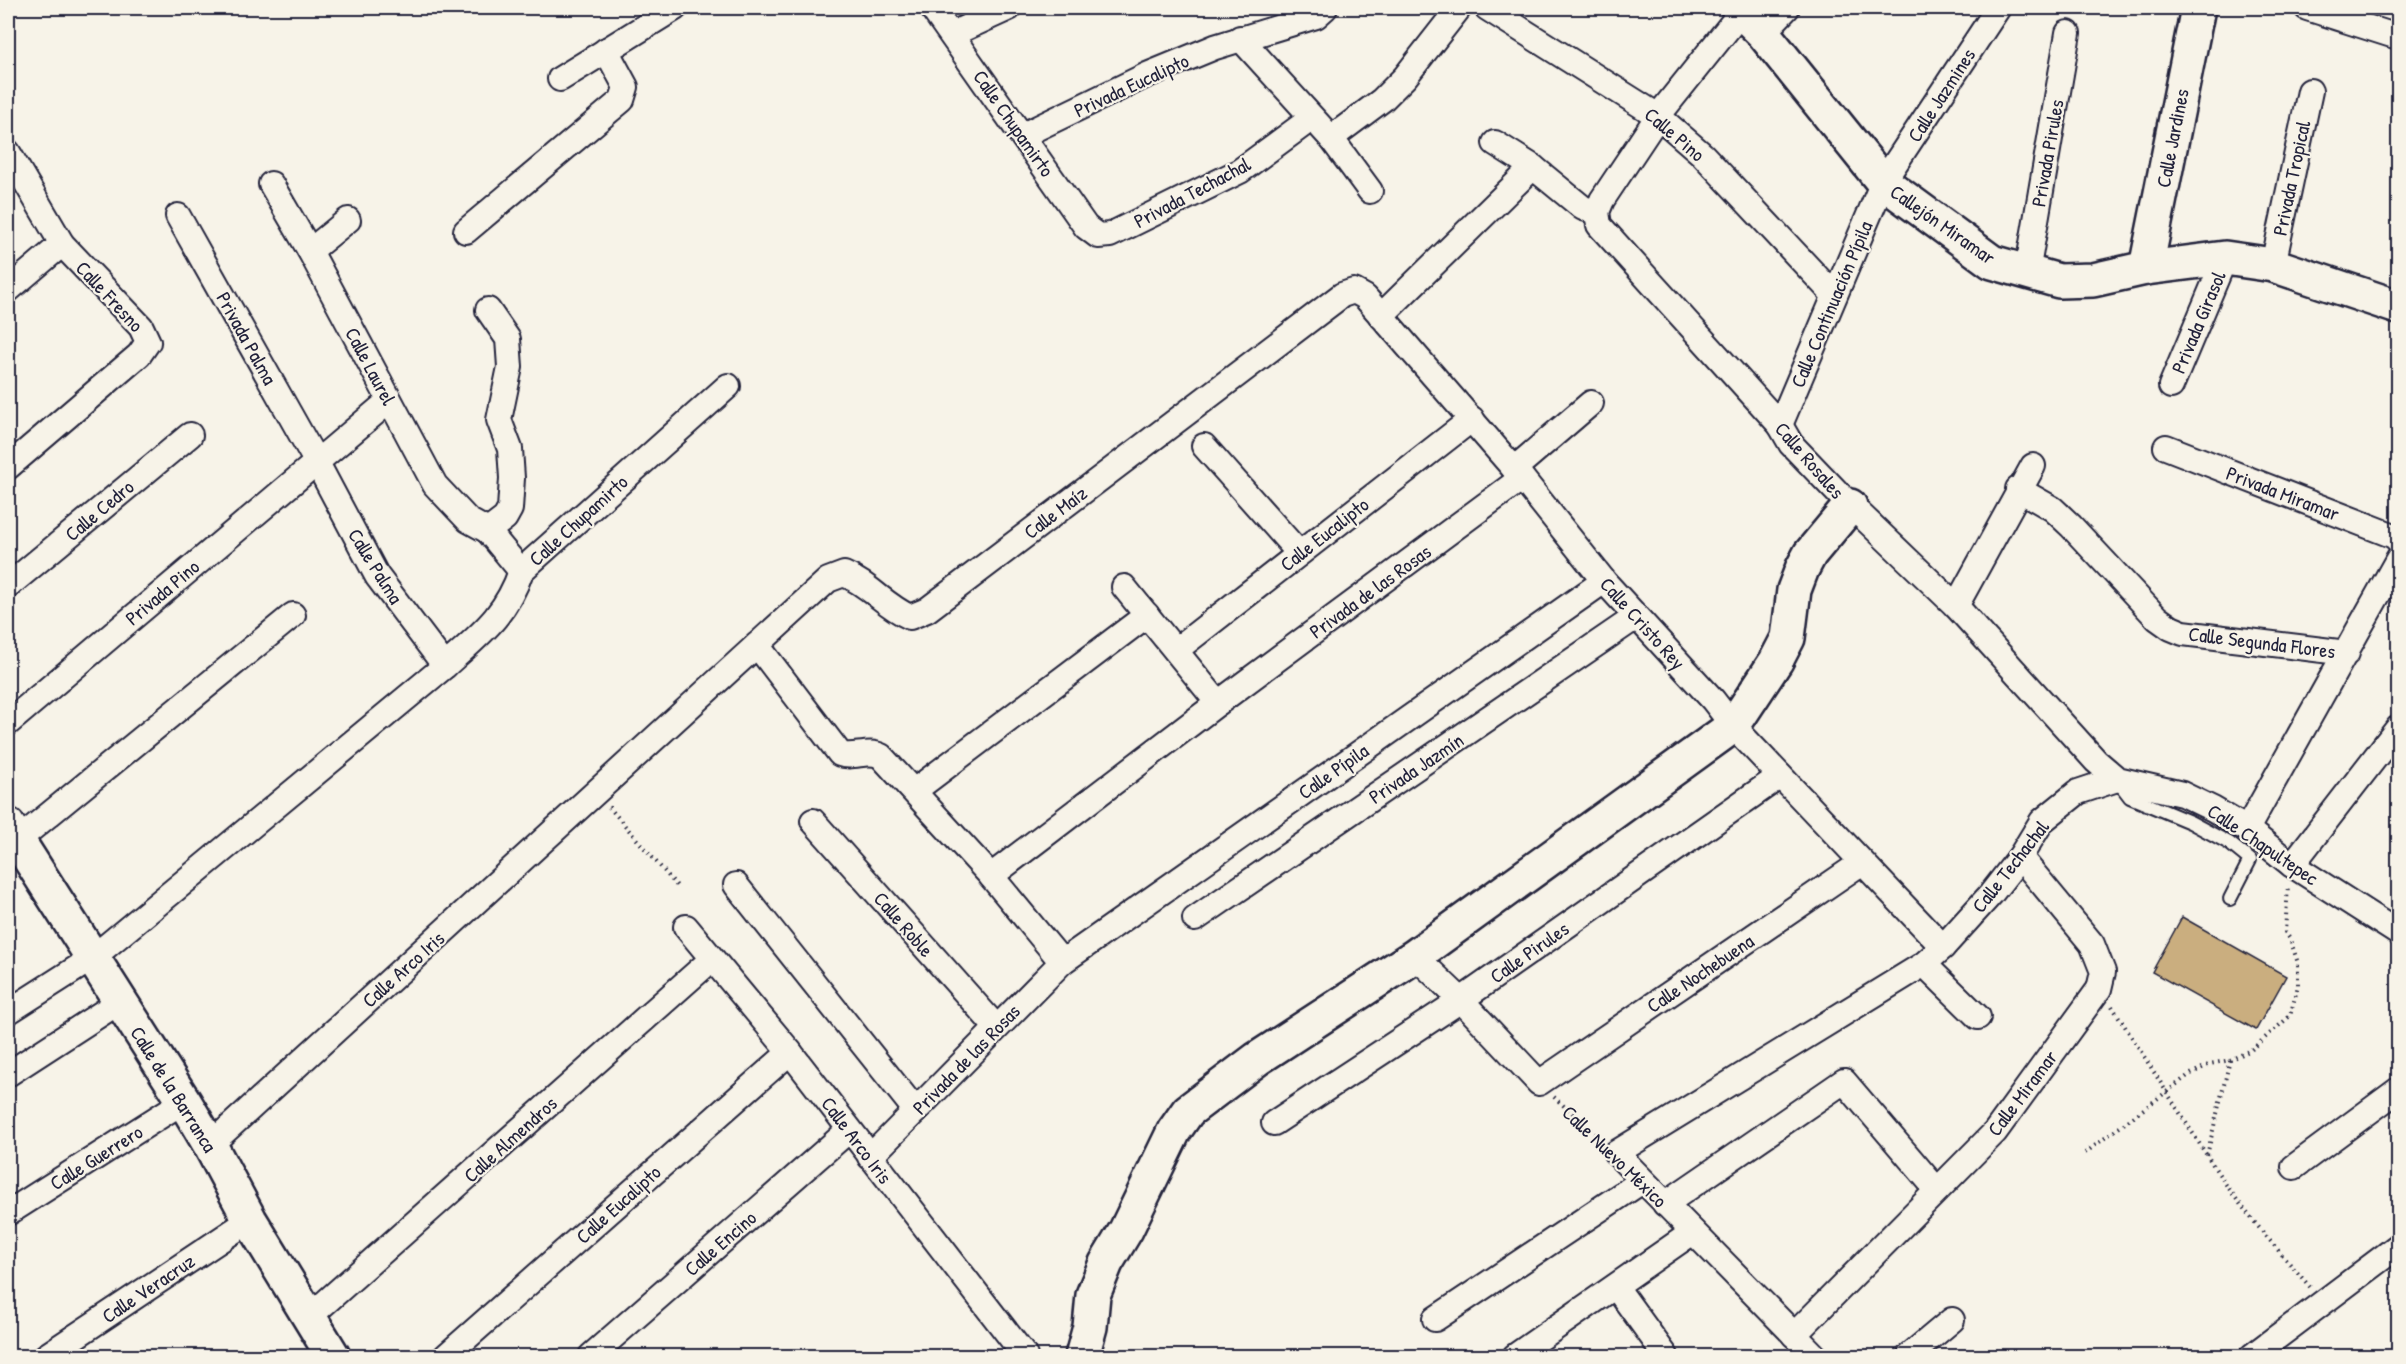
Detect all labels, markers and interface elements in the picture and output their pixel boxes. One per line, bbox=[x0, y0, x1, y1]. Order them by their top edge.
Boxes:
street label: Calle Jazmines bbox=[1901, 43, 1982, 147]
street label: Privada Eucalipto bbox=[1069, 47, 1193, 123]
street label: Calle Chupamirto bbox=[967, 64, 1061, 182]
street label: Calle Jardines bbox=[2149, 86, 2195, 190]
street label: Privada Pirules bbox=[2024, 97, 2070, 209]
street label: Calle Pino bbox=[1639, 101, 1711, 167]
street label: Privada Tropical bbox=[2266, 117, 2317, 238]
street label: Privada Techachal bbox=[1129, 150, 1256, 234]
street label: Callejón Miramar bbox=[1885, 178, 2001, 270]
street label: Calle Continuación Pípila bbox=[1784, 216, 1878, 391]
street label: Calle Fresno bbox=[70, 255, 150, 337]
street label: Privada Girasol bbox=[2164, 266, 2232, 377]
street label: Privada Palma bbox=[210, 287, 284, 389]
street label: Calle Laurel bbox=[339, 322, 403, 410]
street label: Calle Rosales bbox=[1769, 416, 1851, 504]
street label: Privada Miramar bbox=[2223, 459, 2344, 527]
street label: Calle Chupamirto bbox=[523, 468, 633, 572]
street label: Calle Cedro bbox=[59, 473, 139, 547]
street label: Calle Maíz bbox=[1018, 479, 1093, 545]
street label: Calle Eucalipto bbox=[1274, 491, 1374, 577]
street label: Calle Palma bbox=[342, 523, 410, 609]
street label: Privada de las Rosas bbox=[1304, 538, 1436, 644]
street label: Privada Pino bbox=[119, 553, 205, 631]
street label: Calle Cristo Rey bbox=[1594, 571, 1692, 675]
street label: Calle Segunda Flores bbox=[2187, 620, 2337, 664]
street label: Privada Jazmín bbox=[1363, 726, 1469, 810]
street label: Calle Pípila bbox=[1292, 737, 1374, 805]
street label: Calle Chapultepec bbox=[2202, 797, 2324, 891]
street label: Calle Techachal bbox=[1965, 814, 2055, 918]
street label: Calle Roble bbox=[868, 885, 940, 963]
street label: Calle Pirules bbox=[1484, 915, 1574, 989]
street label: Calle Arco Iris bbox=[356, 924, 450, 1013]
street label: Calle Nochebuena bbox=[1641, 927, 1759, 1019]
street label: Privada de las Rosas bbox=[906, 998, 1026, 1120]
street label: Calle de la Barranca bbox=[124, 1021, 224, 1157]
street label: Calle Miramar bbox=[1981, 1044, 2063, 1141]
street label: Calle Almendros bbox=[458, 1090, 563, 1188]
street label: Calle Arco Iris bbox=[815, 1091, 899, 1189]
street label: Calle Nuevo México bbox=[1557, 1099, 1673, 1213]
street label: Calle Guerrero bbox=[44, 1118, 148, 1196]
street label: Calle Eucalipto bbox=[570, 1159, 666, 1249]
street label: Calle Encino bbox=[678, 1204, 762, 1282]
street label: Calle Veracruz bbox=[96, 1247, 200, 1329]

